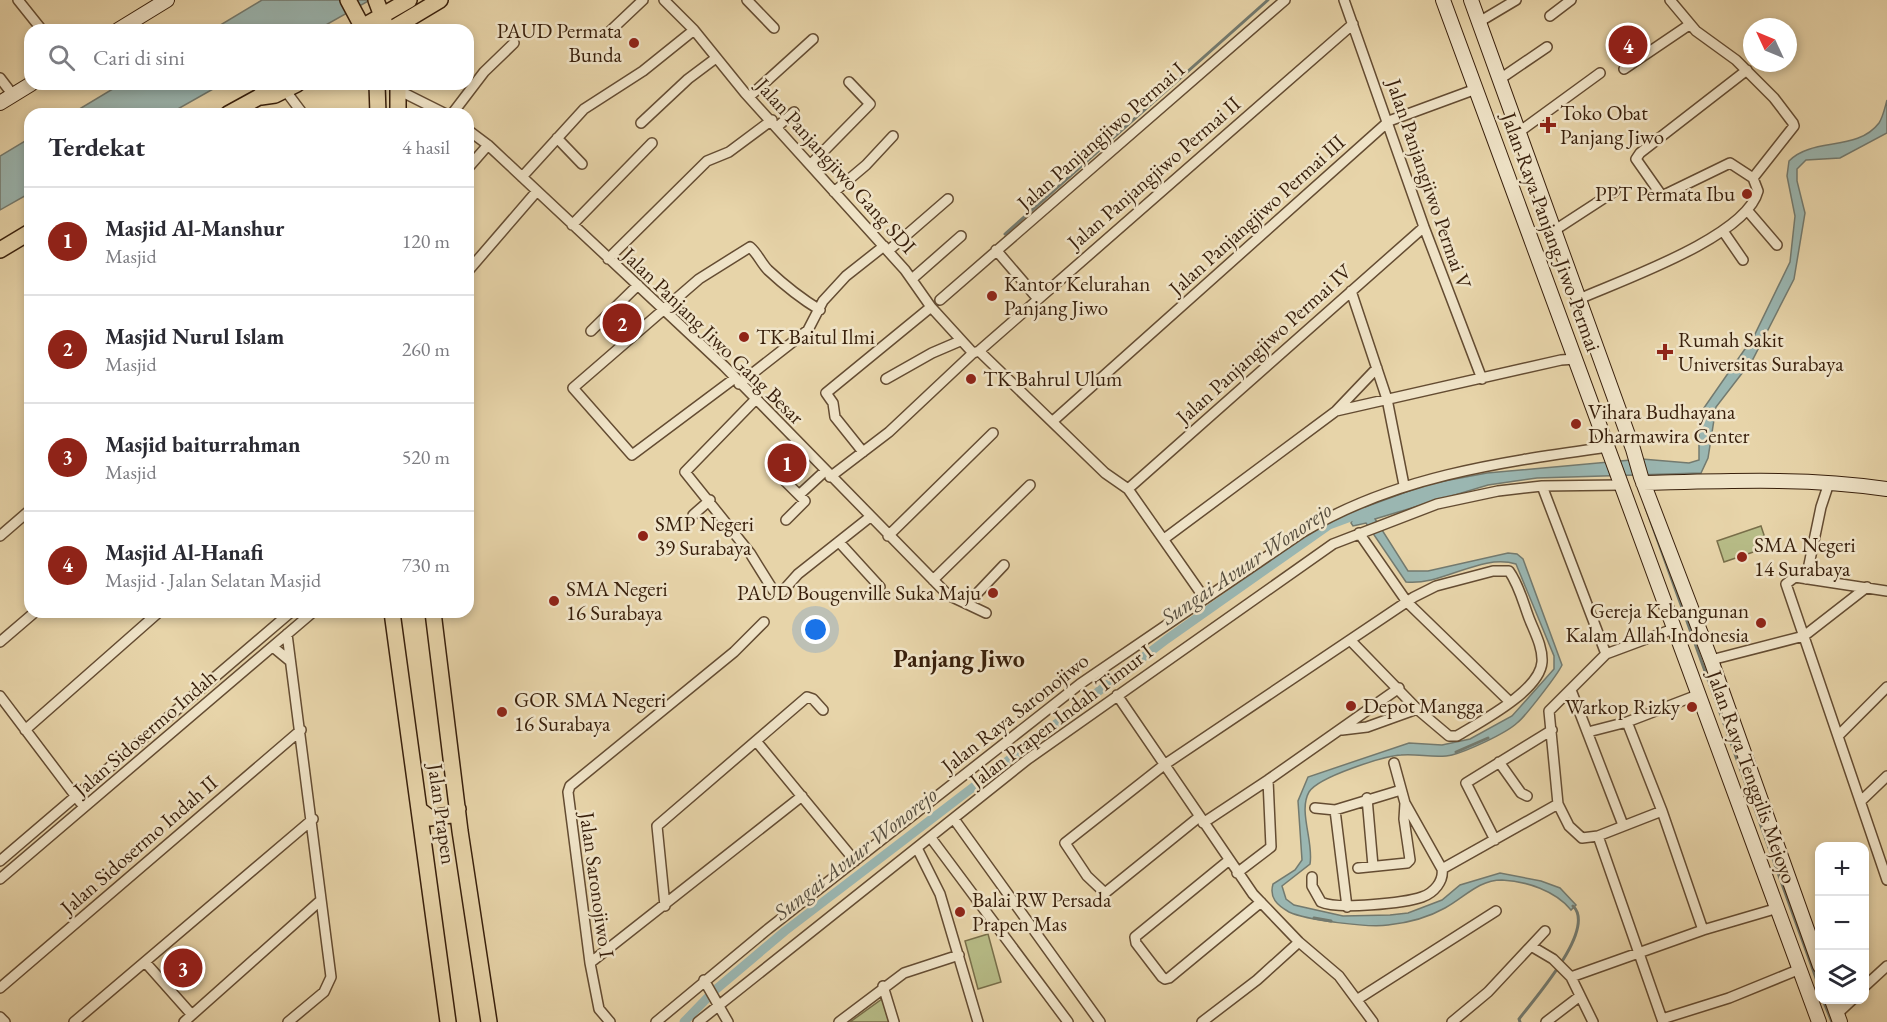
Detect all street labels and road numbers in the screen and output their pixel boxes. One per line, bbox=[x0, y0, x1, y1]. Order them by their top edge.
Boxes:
street label: Jalan Panjangjiwo Permai I bbox=[1010, 55, 1190, 217]
street label: Jalan Panjangjiwo Gang SDI bbox=[749, 71, 922, 259]
street label: Jalan Panjangjiwo Permai V bbox=[1380, 73, 1478, 293]
street label: Jalan Panjangjiwo Permai II bbox=[1060, 90, 1246, 256]
street label: Jalan Raya Panjang Jiwo Permai bbox=[1495, 107, 1607, 355]
street label: Jalan Panjangjiwo Permai III bbox=[1162, 128, 1350, 302]
street label: Jalan Panjang Jiwo Gang Besar bbox=[615, 240, 810, 430]
street label: Jalan Panjangjiwo Permai IV bbox=[1169, 257, 1358, 431]
street label: Jalan Prapen Indah Timur I bbox=[962, 638, 1158, 795]
street label: Jalan Raya Saronojiwo bbox=[934, 647, 1094, 780]
street label: Jalan Sidosermo Indah bbox=[66, 663, 222, 804]
street label: Jalan Raya Tenggilis Mejoyo bbox=[1701, 665, 1804, 887]
street label: Jalan Prapen bbox=[422, 760, 463, 866]
street label: Jalan Sidosermo Indah II bbox=[53, 769, 223, 922]
street label: Jalan Saronojiwo I bbox=[574, 808, 621, 959]

